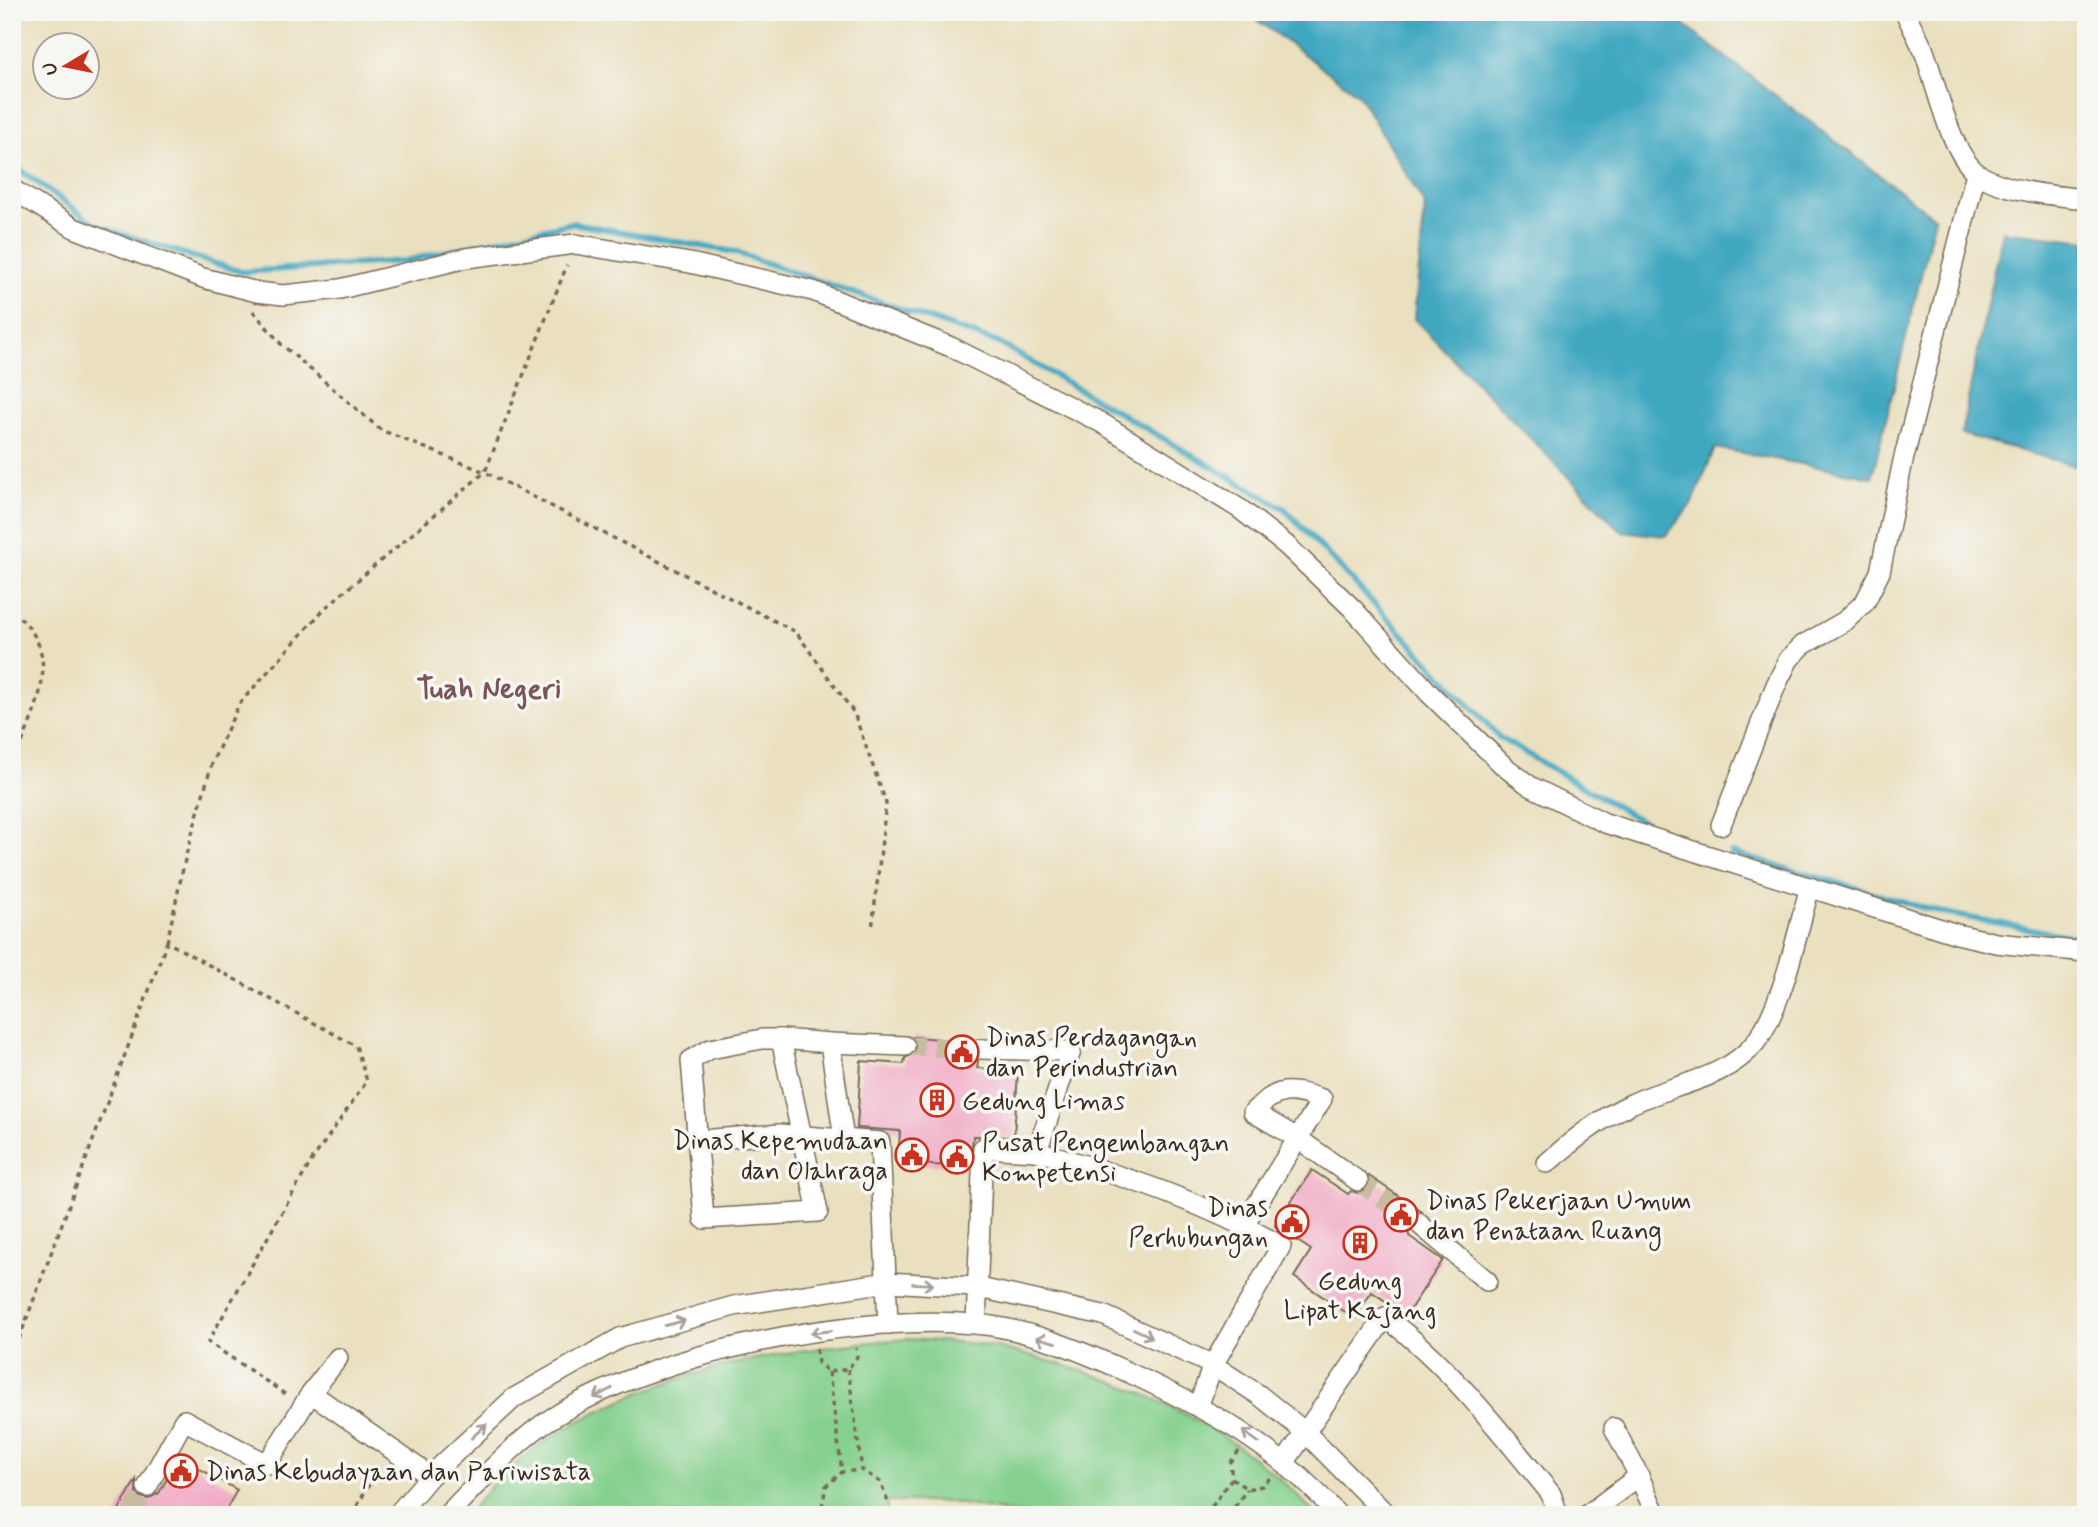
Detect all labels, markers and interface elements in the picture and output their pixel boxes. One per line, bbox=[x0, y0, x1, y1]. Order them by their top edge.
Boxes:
north arrow bbox=[32, 32, 102, 102]
text: U bbox=[37, 60, 64, 77]
district label: Tuah Negeri bbox=[417, 670, 561, 710]
place label: Dinas Perdagangan dan Perindustrian bbox=[986, 1022, 1197, 1086]
public building icon: Dinas Perdagangan dan Perindustrian bbox=[943, 1033, 981, 1071]
building icon: Gedung Limas bbox=[918, 1081, 956, 1119]
place label: Gedung Limas bbox=[962, 1085, 1125, 1119]
place label: Dinas Kepemudaan dan Olahraga bbox=[673, 1125, 888, 1191]
place label: Pusat Pengembangan Kompetensi bbox=[982, 1127, 1230, 1191]
public building icon: Dinas Kepemudaan dan Olahraga bbox=[893, 1136, 931, 1174]
public building icon: Pusat Pengembangan Kompetensi bbox=[938, 1138, 976, 1176]
place label: Dinas Pekerjaan Umum dan Penataan Ruang bbox=[1426, 1185, 1691, 1251]
place label: Dinas Perhubungan bbox=[1129, 1192, 1268, 1258]
public building icon: Dinas Pekerjaan Umum dan Penataan Ruang bbox=[1382, 1196, 1420, 1234]
public building icon: Dinas Perhubungan bbox=[1273, 1203, 1311, 1241]
building icon: Gedung Lipat Kajang bbox=[1341, 1224, 1379, 1262]
place label: Gedung Lipat Kajang bbox=[1284, 1265, 1436, 1329]
one-way arrow bbox=[911, 1277, 934, 1290]
one-way arrow bbox=[663, 1316, 686, 1329]
one-way arrow bbox=[810, 1326, 833, 1339]
one-way arrow bbox=[1132, 1327, 1153, 1341]
one-way arrow bbox=[1035, 1333, 1057, 1346]
one-way arrow bbox=[593, 1386, 614, 1400]
one-way arrow bbox=[470, 1422, 487, 1439]
one-way arrow bbox=[1242, 1430, 1261, 1445]
public building icon: Dinas Kebudayaan dan Pariwisata bbox=[162, 1452, 200, 1490]
place label: Dinas Kebudayaan dan Pariwisata bbox=[206, 1456, 591, 1490]

